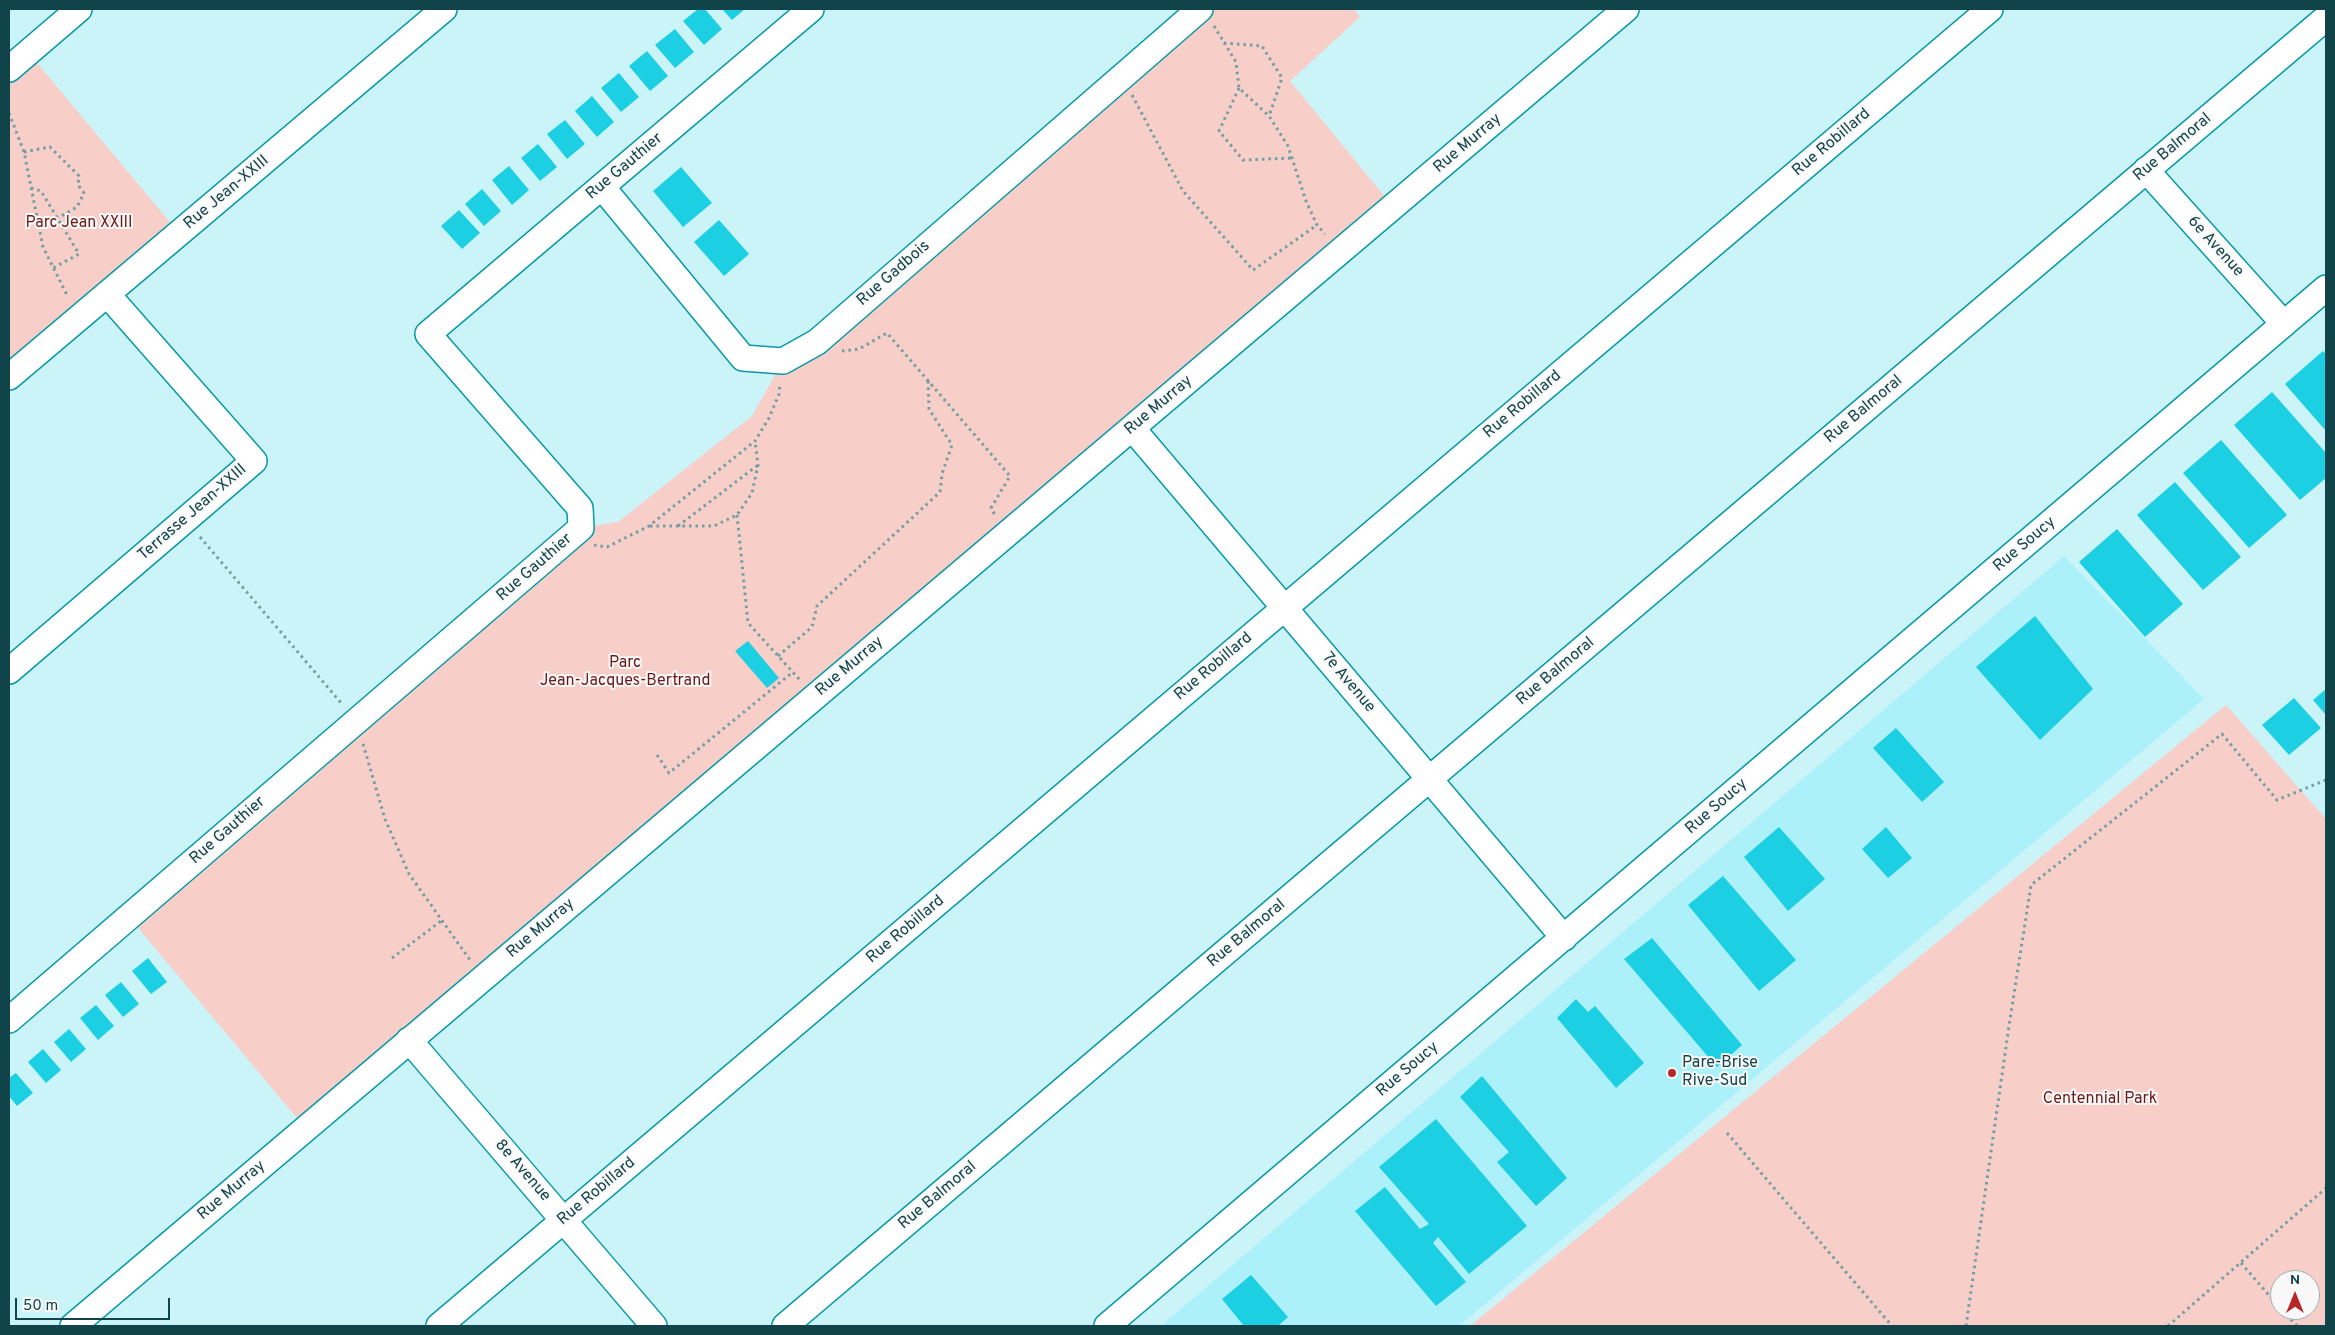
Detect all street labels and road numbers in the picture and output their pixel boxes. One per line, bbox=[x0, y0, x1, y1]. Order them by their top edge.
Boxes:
street label: Rue Robillard bbox=[1789, 105, 1875, 181]
street label: Rue Murray bbox=[1430, 110, 1506, 178]
street label: Rue Balmoral bbox=[2130, 110, 2216, 186]
street label: Rue Gauthier bbox=[583, 129, 667, 205]
street label: Rue Jean-XXIII bbox=[181, 152, 273, 234]
street label: 6e Avenue bbox=[2183, 213, 2247, 281]
street label: Rue Gadbois bbox=[854, 237, 934, 311]
street label: Rue Robillard bbox=[1480, 367, 1566, 443]
street label: Rue Murray bbox=[1121, 372, 1197, 440]
street label: Rue Balmoral bbox=[1821, 372, 1907, 448]
street label: Terrasse Jean-XXIII bbox=[135, 461, 251, 565]
street label: Rue Soucy bbox=[1990, 513, 2060, 577]
street label: Rue Gauthier bbox=[493, 530, 577, 606]
street label: Rue Robillard bbox=[1171, 629, 1257, 705]
street label: Rue Murray bbox=[812, 633, 888, 701]
street label: Rue Balmoral bbox=[1513, 634, 1599, 710]
street label: 7e Avenue bbox=[1317, 649, 1379, 717]
street label: Rue Soucy bbox=[1682, 775, 1752, 839]
street label: Rue Gauthier bbox=[186, 793, 270, 869]
street label: Rue Robillard bbox=[863, 892, 949, 968]
street label: Rue Murray bbox=[503, 895, 579, 963]
street label: Rue Balmoral bbox=[1204, 896, 1290, 972]
street label: Rue Soucy bbox=[1373, 1038, 1443, 1102]
street label: 8e Avenue bbox=[490, 1136, 554, 1206]
street label: Rue Robillard bbox=[554, 1154, 640, 1230]
street label: Rue Murray bbox=[194, 1157, 270, 1225]
street label: Rue Balmoral bbox=[895, 1158, 981, 1234]

